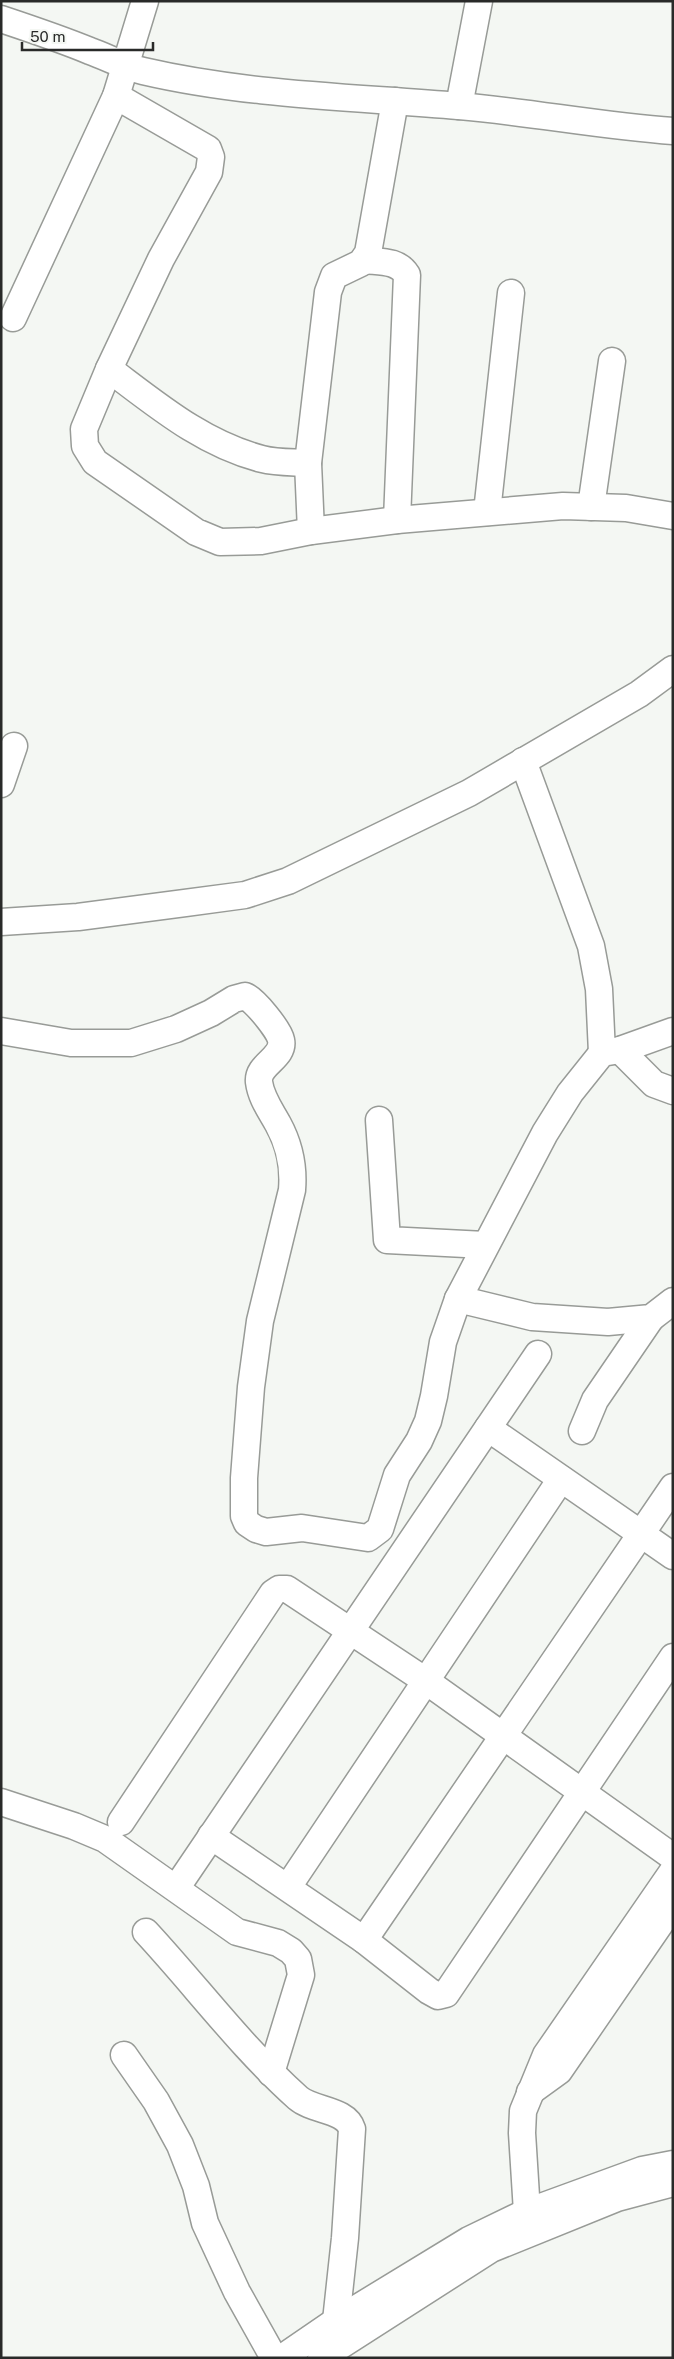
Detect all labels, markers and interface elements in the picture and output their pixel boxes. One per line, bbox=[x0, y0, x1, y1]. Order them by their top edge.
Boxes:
scale bar bbox=[22, 20, 154, 52]
text: 50 m bbox=[30, 28, 65, 45]

